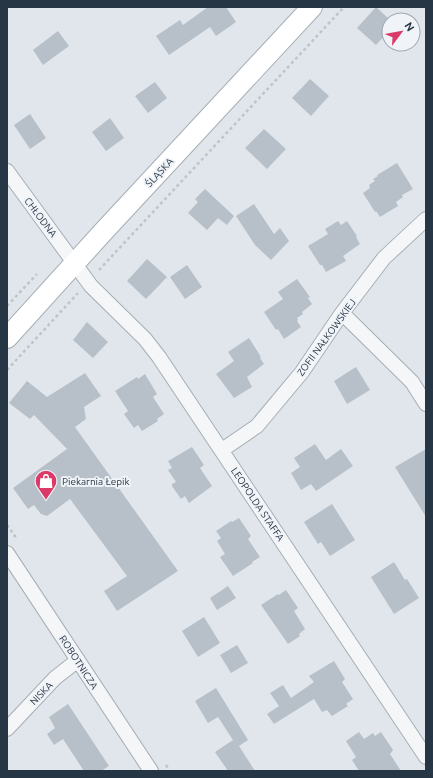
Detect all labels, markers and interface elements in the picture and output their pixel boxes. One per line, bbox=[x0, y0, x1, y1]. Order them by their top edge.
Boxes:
north arrow bbox=[381, 12, 421, 52]
text: N bbox=[402, 20, 417, 33]
street label: ŚLĄSKA bbox=[143, 155, 176, 189]
street label: CHŁODNA bbox=[22, 195, 59, 240]
street label: ZOFII NAŁKOWSKIEJ bbox=[295, 297, 358, 378]
street label: LEOPOLDA STAFFA bbox=[229, 465, 287, 544]
shop icon: Piekarnia Łepik bbox=[33, 468, 59, 501]
place label: Piekarnia Łepik bbox=[62, 476, 130, 487]
street label: ROBOTNICZA bbox=[57, 633, 100, 692]
street label: NISKA bbox=[28, 679, 55, 707]

